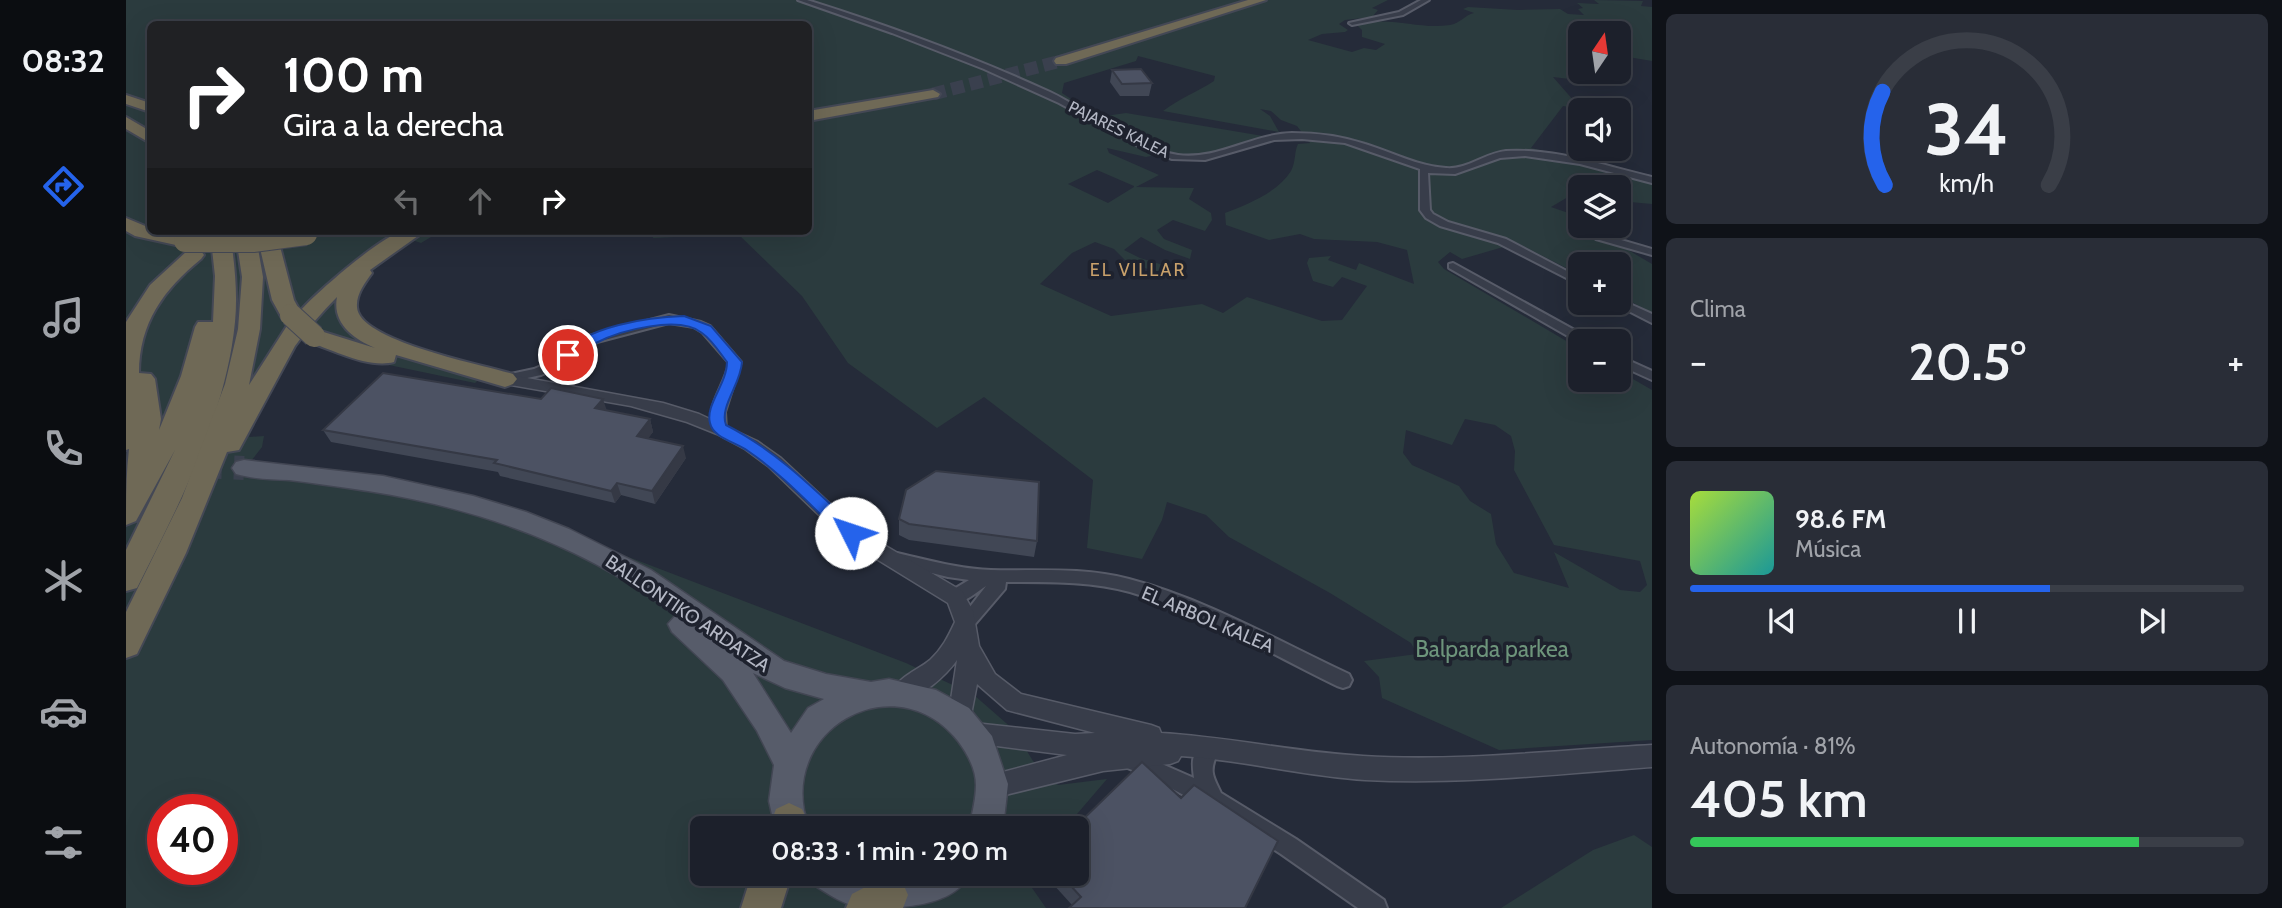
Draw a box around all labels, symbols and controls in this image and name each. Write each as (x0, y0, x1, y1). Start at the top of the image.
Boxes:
north arrow (1568, 21, 1631, 84)
map controls (1568, 21, 1631, 392)
text: 08:32 (21, 41, 105, 80)
text: 100 m (283, 45, 424, 104)
icon: right (168, 49, 259, 140)
text: 34 (1925, 85, 2009, 173)
street label: PAJARES KALEA (1065, 97, 1172, 162)
button: sound (1568, 98, 1631, 161)
text: Gira a la derecha (283, 105, 504, 144)
icon: directions (39, 162, 88, 211)
text: km/h (1940, 168, 1994, 198)
button: layers (1568, 175, 1631, 238)
icon: left (388, 182, 426, 220)
icon: ahead (461, 182, 499, 220)
icon: right (534, 182, 572, 220)
button: + (1568, 252, 1631, 315)
district label: EL VILLAR (1090, 259, 1186, 281)
icon: music (39, 293, 88, 342)
text: Clima (1690, 295, 1746, 323)
pin (538, 325, 598, 385)
button: − (1568, 329, 1631, 392)
text: 20.5° (1908, 330, 2026, 393)
icon: arrive (549, 336, 587, 374)
text: − (1690, 338, 1707, 385)
text: + (2227, 338, 2244, 385)
icon: phone (39, 424, 88, 473)
position arrow (814, 496, 888, 570)
text: 98.6 FM (1795, 503, 1886, 535)
text: Música (1795, 535, 1861, 563)
street label: BALLONTIKO ARDATZA (601, 550, 775, 677)
icon: climate (39, 556, 88, 605)
street label: EL ARBOL KALEA (1138, 581, 1278, 658)
icon: previous (1763, 602, 1801, 640)
icon: pause (1948, 602, 1986, 640)
icon: next (2133, 602, 2171, 640)
park label: Balparda parkea (1415, 635, 1569, 663)
icon: car (39, 687, 88, 736)
text: Autonomía · 81% (1690, 732, 1856, 760)
text: 405 km (1690, 767, 1868, 830)
speed limit sign: 40 (147, 794, 238, 885)
icon: filters (39, 818, 88, 867)
text: 08:33 · 1 min · 290 m (771, 835, 1008, 867)

